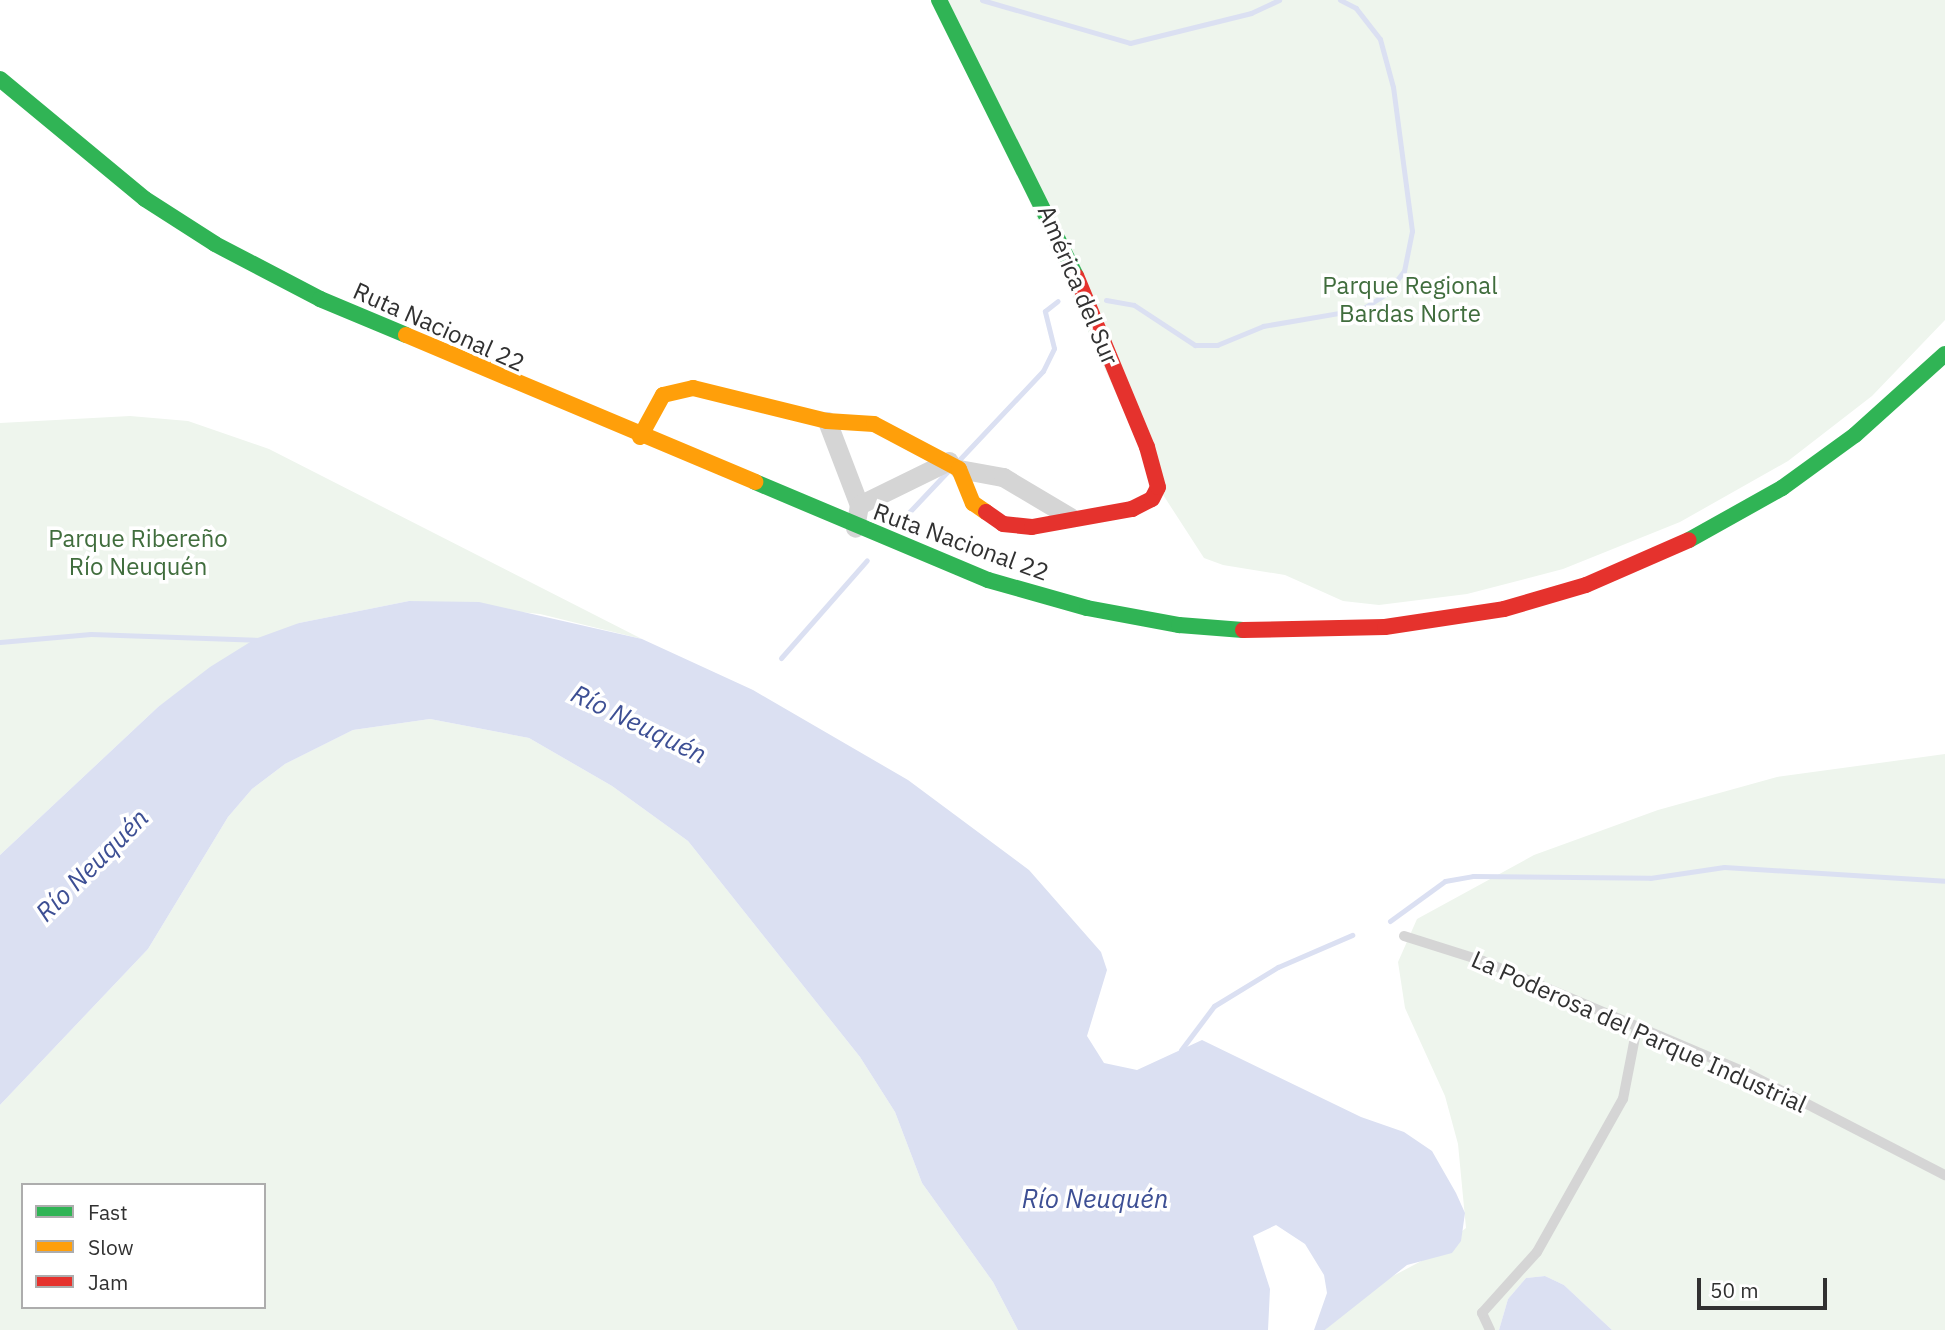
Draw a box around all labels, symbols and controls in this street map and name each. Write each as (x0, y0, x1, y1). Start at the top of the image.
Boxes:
street label: América del Sur (1031, 201, 1125, 369)
park label: Parque Regional Bardas Norte (1322, 272, 1498, 328)
street label: Ruta Nacional 22 (349, 276, 529, 378)
street label: Ruta Nacional 22 (869, 497, 1053, 587)
park label: Parque Ribereño Río Neuquén (48, 525, 228, 581)
water label: Río Neuquén (566, 678, 712, 770)
water label: Río Neuquén (29, 802, 155, 928)
street label: La Poderosa del Parque Industrial (1467, 945, 1811, 1119)
legend (21, 1183, 266, 1309)
water label: Río Neuquén (1022, 1183, 1168, 1215)
text: Fast (88, 1198, 128, 1226)
text: Slow (88, 1233, 134, 1261)
scale bar (1700, 1264, 1829, 1308)
text: Jam (88, 1268, 128, 1296)
text: 50 m (1710, 1276, 1759, 1304)

